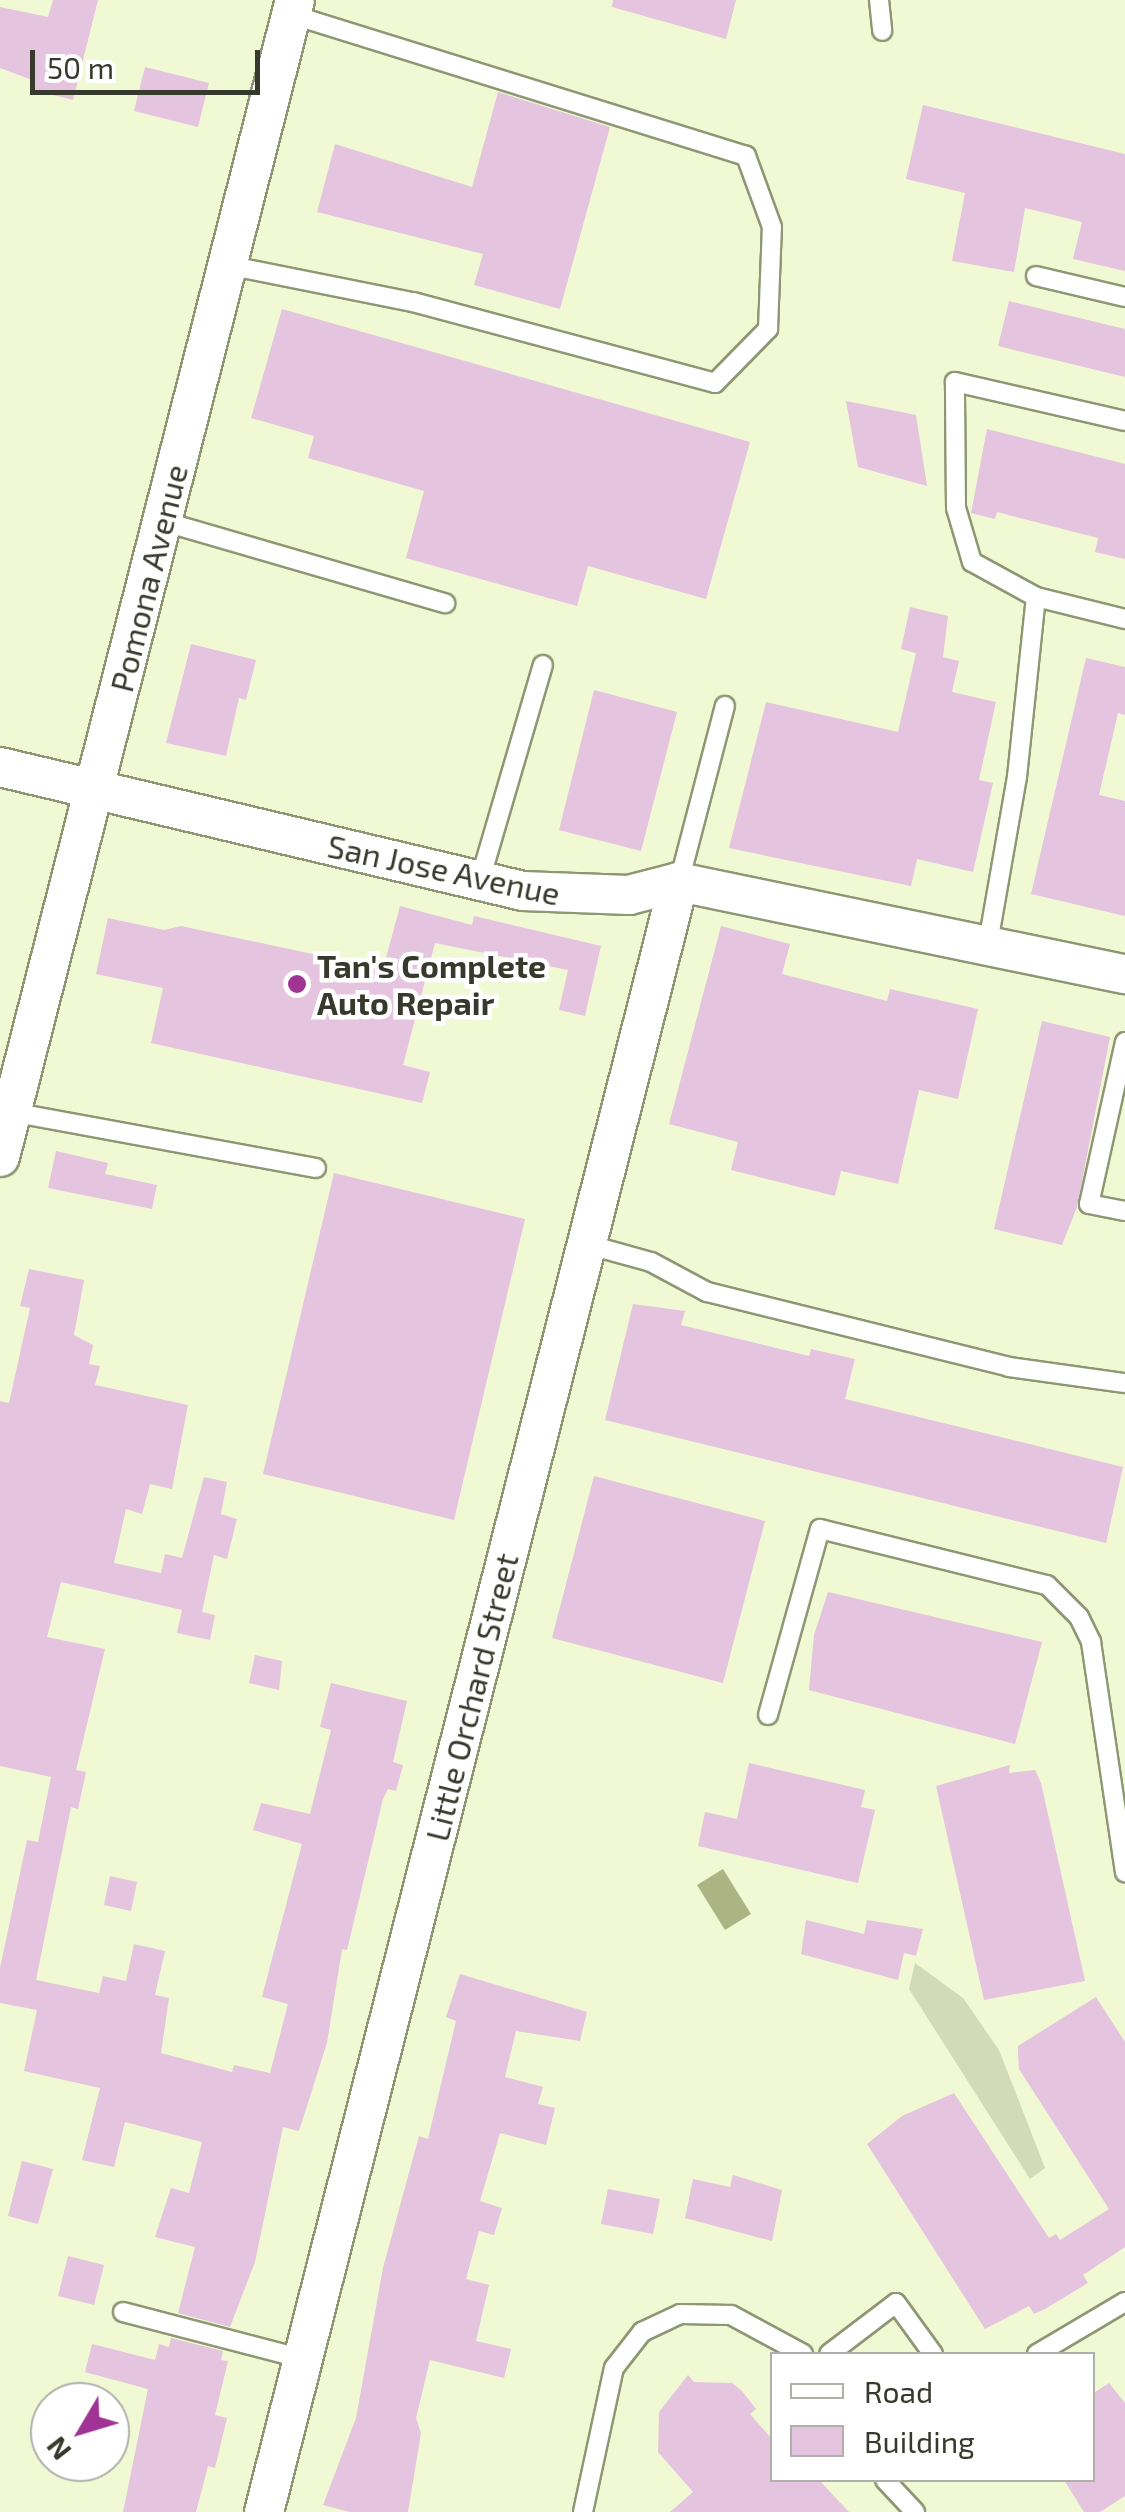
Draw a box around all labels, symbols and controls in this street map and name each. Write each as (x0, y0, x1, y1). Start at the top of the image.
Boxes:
scale bar (35, 30, 265, 92)
text: 50 m (47, 49, 114, 85)
street label: Pomona Avenue (101, 460, 195, 696)
street label: San Jose Avenue (324, 825, 564, 913)
place label: Tan's Complete Auto Repair (317, 947, 546, 1022)
marker: Tan's Complete Auto Repair (286, 973, 308, 995)
street label: Little Orchard Street (417, 1549, 525, 1845)
legend (770, 2352, 1095, 2482)
text: Road (864, 2373, 933, 2409)
north arrow (30, 2382, 130, 2482)
text: Building (864, 2423, 975, 2459)
text: N (38, 2431, 78, 2468)

